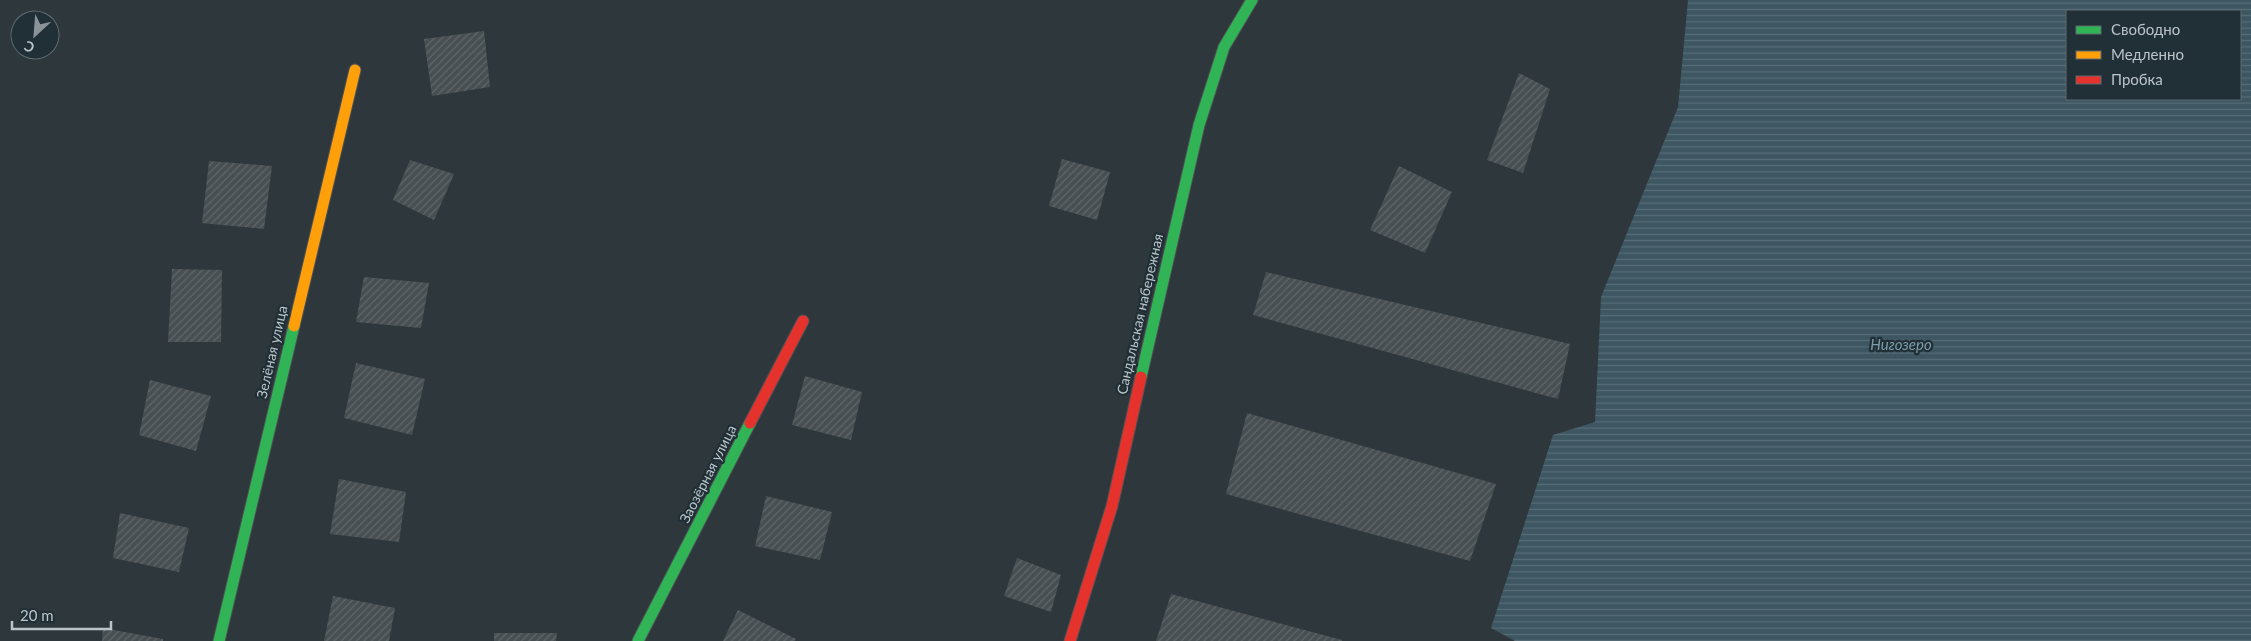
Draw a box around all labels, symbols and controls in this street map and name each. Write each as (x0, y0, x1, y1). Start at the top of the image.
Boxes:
north arrow (10, 10, 60, 60)
legend (2066, 10, 2241, 100)
text: Свободно (2111, 20, 2180, 38)
text: С (21, 37, 37, 57)
text: Медленно (2111, 45, 2184, 63)
text: Пробка (2111, 70, 2163, 88)
street label: Сандальская набережная (1113, 232, 1166, 396)
street label: Зелёная улица (253, 304, 290, 400)
water label: Нигозеро (1870, 335, 1932, 353)
street label: Заозёрная улица (676, 422, 740, 526)
scale bar (12, 598, 111, 630)
text: 20 m (20, 606, 54, 624)

